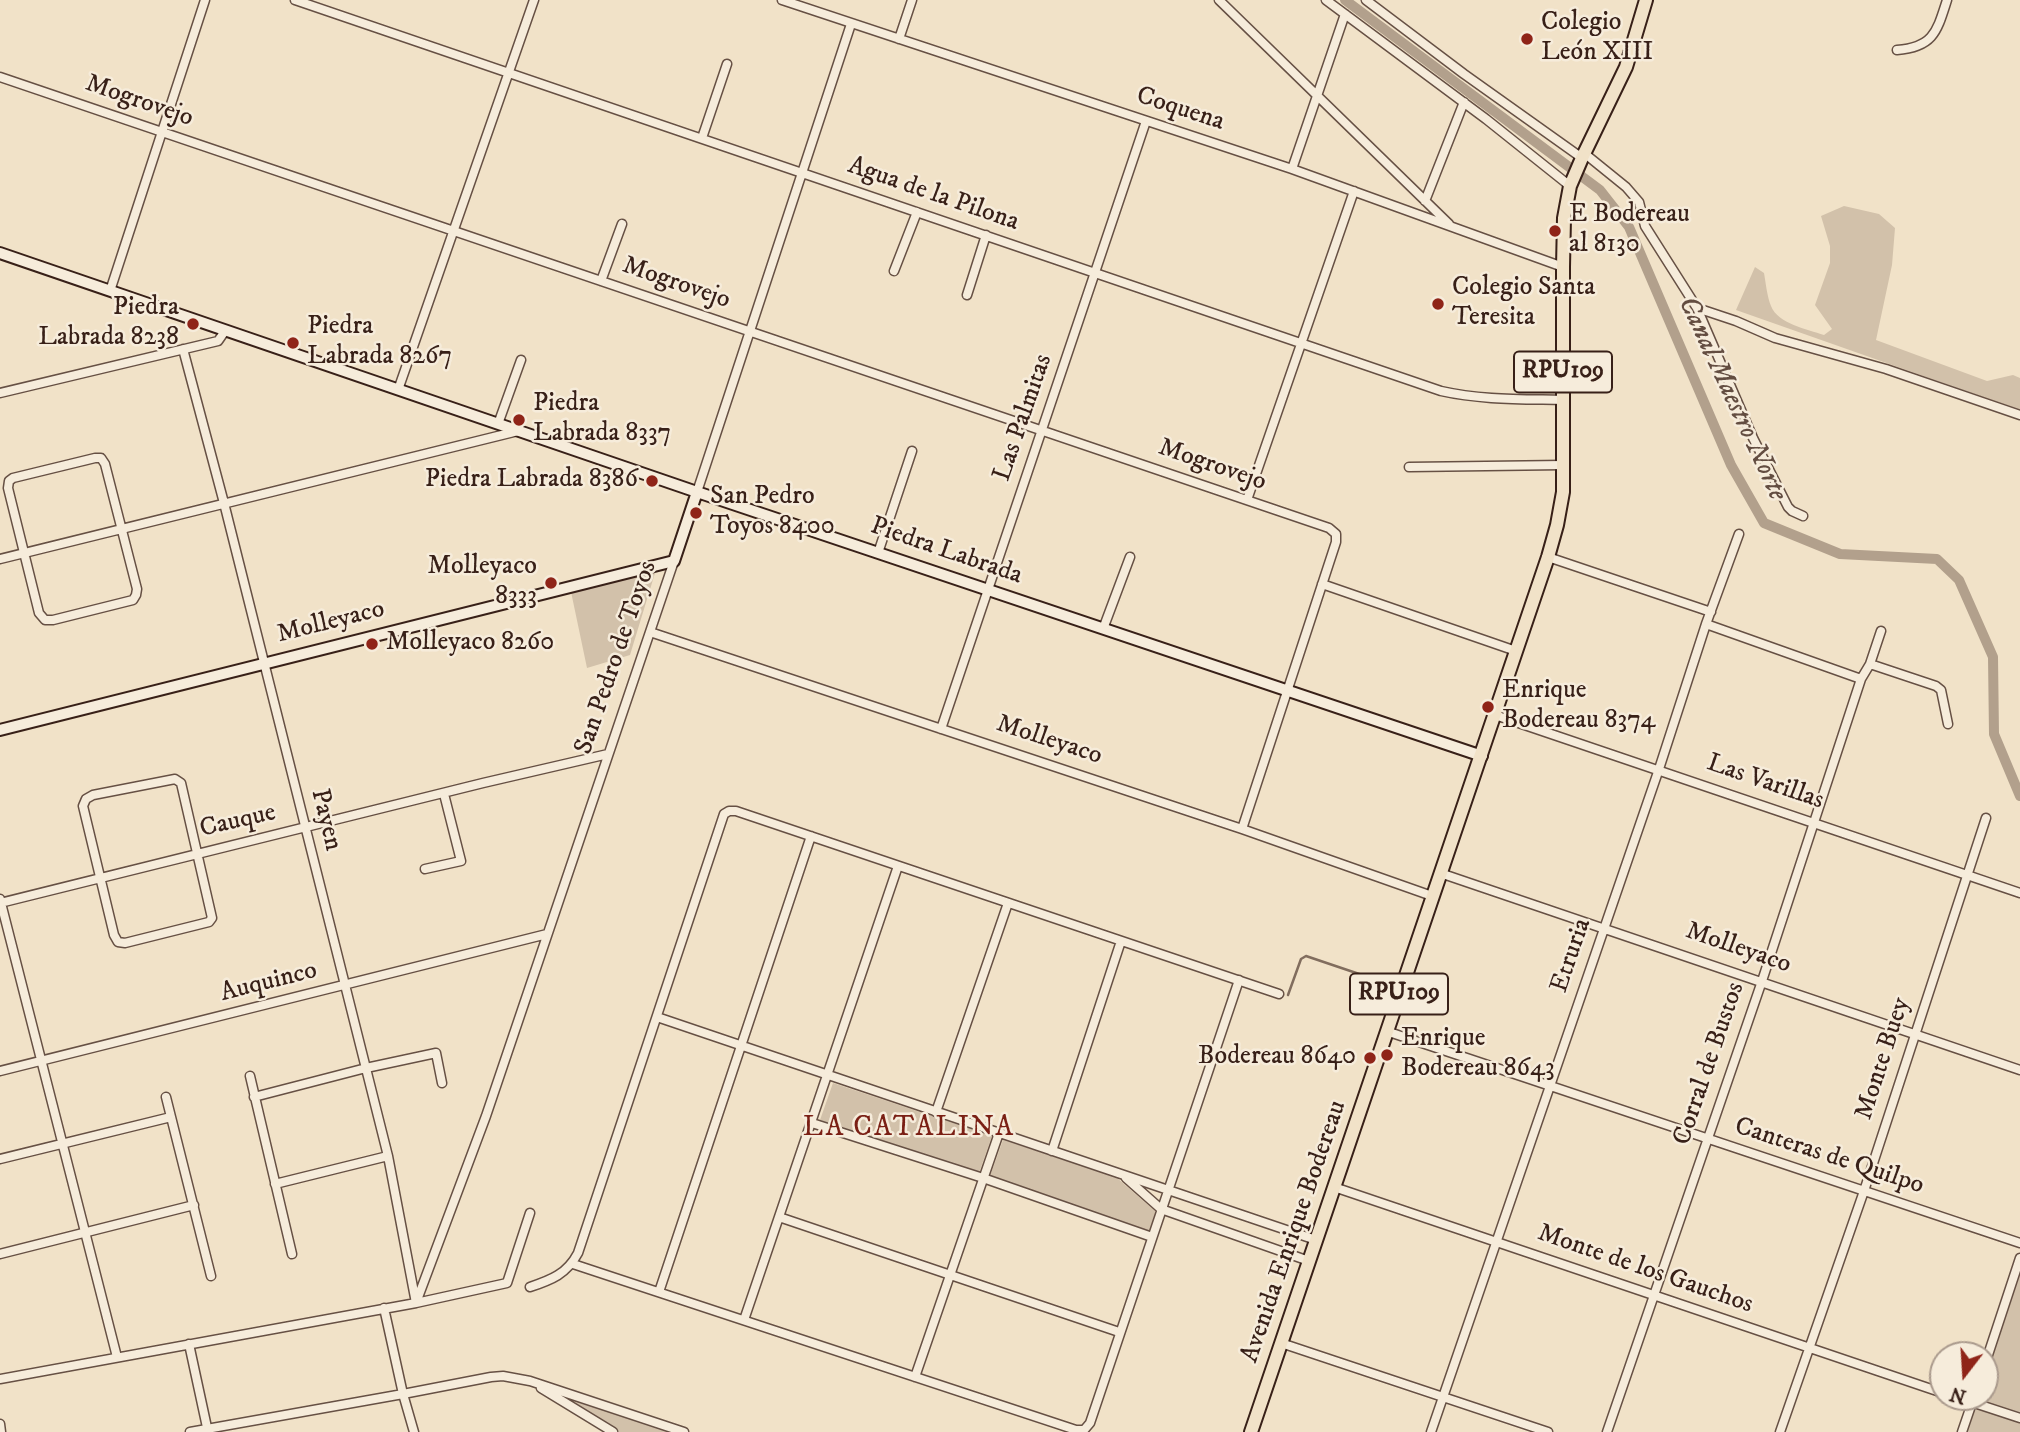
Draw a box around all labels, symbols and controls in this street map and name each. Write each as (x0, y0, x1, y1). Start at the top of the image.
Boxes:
place label: Colegio León XIII (1541, 8, 1653, 70)
marker: Colegio León XIII (1519, 31, 1535, 47)
street label: Mogrovejo (81, 69, 197, 135)
street label: Coquena (1132, 81, 1228, 139)
street label: Agua de la Pilona (843, 151, 1023, 239)
place label: E Bodereau al 8130 (1569, 200, 1690, 262)
marker: E Bodereau al 8130 (1547, 223, 1563, 239)
street label: Mogrovejo (618, 251, 734, 317)
place label: Colegio Santa Teresita (1452, 273, 1595, 334)
water label: Canal Maestro Norte (1669, 292, 1793, 506)
place label: Piedra Labrada 8238 (38, 293, 179, 354)
marker: Colegio Santa Teresita (1430, 296, 1446, 312)
place label: Piedra Labrada 8267 (307, 312, 452, 374)
marker: Piedra Labrada 8238 (185, 316, 201, 332)
marker: Piedra Labrada 8267 (285, 335, 301, 351)
street label: Las Palmitas (988, 350, 1060, 486)
road number: RPU109 (1514, 352, 1612, 393)
place label: Piedra Labrada 8337 (533, 389, 671, 450)
marker: Piedra Labrada 8337 (511, 412, 527, 428)
street label: Mogrovejo (1154, 433, 1270, 499)
place label: Piedra Labrada 8386 (425, 465, 638, 497)
marker: Piedra Labrada 8386 (644, 473, 660, 489)
place label: San Pedro Toyos 8400 (710, 482, 835, 544)
marker: San Pedro Toyos 8400 (688, 505, 704, 521)
street label: Piedra Labrada (866, 511, 1026, 593)
place label: Molleyaco 8333 (428, 552, 537, 614)
street label: San Pedro de Toyos (569, 557, 665, 759)
marker: Molleyaco 8333 (543, 575, 559, 591)
street label: Molleyaco (274, 595, 388, 651)
place label: Molleyaco 8260 (386, 628, 554, 660)
marker: Molleyaco 8260 (364, 636, 380, 652)
place label: Enrique Bodereau 8374 (1502, 676, 1655, 738)
marker: Enrique Bodereau 8374 (1480, 699, 1496, 715)
street label: Molleyaco (992, 709, 1106, 773)
street label: Las Varillas (1702, 748, 1828, 818)
street label: Payen (302, 786, 348, 854)
street label: Cauque (197, 798, 279, 846)
street label: Etruria (1545, 915, 1599, 997)
street label: Molleyaco (1681, 916, 1795, 982)
street label: Auquinco (217, 956, 321, 1010)
road number: RPU109 (1350, 974, 1448, 1014)
street label: Corral de Bustos (1668, 978, 1752, 1150)
street label: Monte Buey (1850, 994, 1918, 1124)
place label: Enrique Bodereau 8643 (1401, 1024, 1555, 1086)
place label: Bodereau 8640 (1198, 1042, 1356, 1074)
marker: Enrique Bodereau 8643 (1379, 1047, 1395, 1063)
marker: Bodereau 8640 (1362, 1050, 1378, 1066)
street label: Avenida Enrique Bodereau (1235, 1097, 1355, 1367)
district label: LA CATALINA (804, 1112, 1014, 1146)
street label: Canteras de Quilpo (1730, 1112, 1928, 1202)
street label: Monte de los Gauchos (1533, 1218, 1757, 1322)
north arrow (1929, 1341, 1999, 1411)
text: N (1947, 1381, 1969, 1408)

